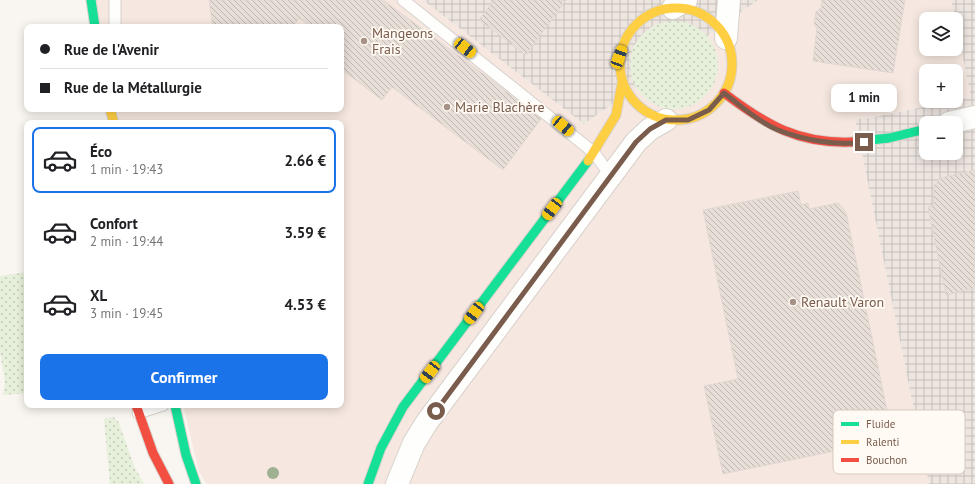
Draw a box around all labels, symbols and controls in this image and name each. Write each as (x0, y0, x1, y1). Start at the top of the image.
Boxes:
map controls (919, 12, 963, 160)
button: layers (919, 12, 963, 56)
place label: Mangeons Frais (372, 24, 433, 58)
marker: Mangeons Frais (359, 36, 369, 46)
car (452, 36, 478, 60)
text: Rue de l'Avenir (64, 40, 159, 59)
car (609, 44, 629, 70)
button: + (919, 64, 963, 108)
text: Rue de la Métallurgie (64, 78, 202, 97)
callout: 1 min (831, 84, 897, 112)
text: 1 min (848, 89, 880, 106)
place label: Marie Blachère (455, 98, 545, 116)
marker: Marie Blachère (442, 102, 452, 112)
car (550, 114, 576, 138)
button: − (919, 116, 963, 160)
route end (855, 133, 873, 151)
icon: car (42, 142, 78, 178)
text: Éco (90, 142, 112, 161)
text: 2.66 € (284, 151, 326, 170)
text: 1 min · 19:43 (90, 161, 163, 178)
car (540, 196, 564, 222)
icon: car (42, 214, 78, 250)
text: Confort (90, 214, 138, 233)
text: 3.59 € (284, 223, 326, 242)
text: 2 min · 19:44 (90, 233, 163, 250)
icon: car (42, 286, 78, 322)
text: XL (90, 286, 107, 305)
place label: Renault Varon (801, 293, 884, 311)
text: 4.53 € (284, 295, 326, 314)
marker: Renault Varon (788, 297, 798, 307)
car (462, 300, 486, 326)
text: 3 min · 19:45 (90, 305, 163, 322)
button: Confirmer (40, 354, 328, 400)
car (418, 359, 442, 385)
route start (427, 402, 445, 420)
legend (833, 410, 965, 474)
text: Fluide (866, 417, 896, 431)
text: Ralenti (866, 435, 899, 449)
text: Bouchon (866, 453, 907, 467)

